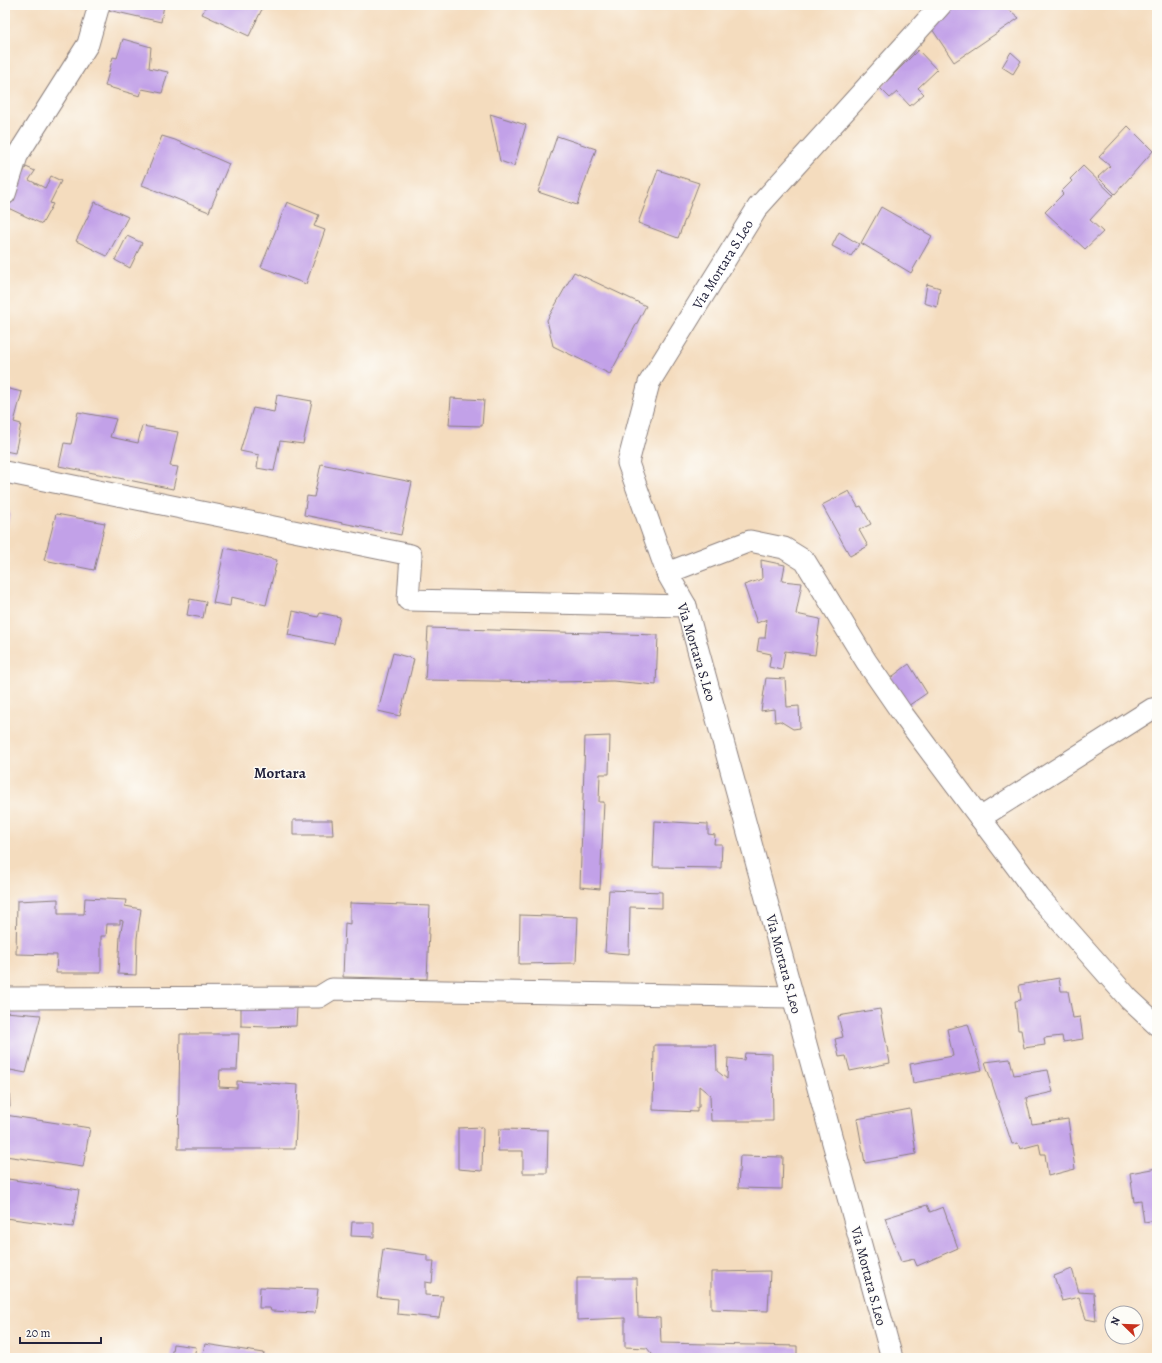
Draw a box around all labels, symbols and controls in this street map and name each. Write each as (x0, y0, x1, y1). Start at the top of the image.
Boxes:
street label: Via Mortara S.Leo (688, 216, 758, 314)
street label: Via Mortara S.Leo (672, 600, 721, 704)
district label: Mortara (254, 763, 307, 783)
street label: Via Mortara S.Leo (761, 911, 806, 1016)
street label: Via Mortara S.Leo (846, 1223, 891, 1328)
north arrow (1104, 1305, 1144, 1345)
text: N (1107, 1315, 1124, 1328)
scale bar (20, 1319, 101, 1345)
text: 20 m (26, 1325, 50, 1341)

